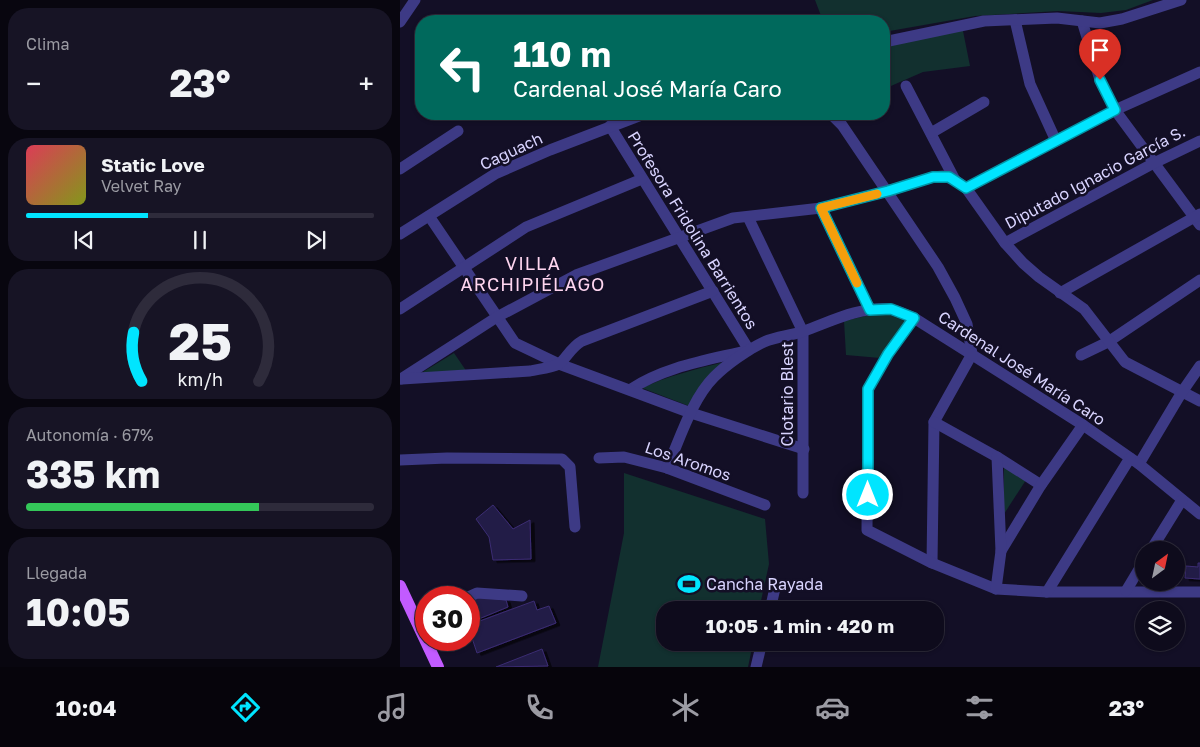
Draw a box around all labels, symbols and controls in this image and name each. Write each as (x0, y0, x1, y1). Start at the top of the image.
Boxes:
pin (1079, 29, 1121, 80)
text: 110 m (513, 33, 611, 75)
text: Clima (26, 34, 70, 54)
icon: left (430, 35, 495, 100)
icon: arrive (1086, 36, 1114, 64)
text: 23° (169, 60, 231, 105)
text: − (26, 67, 41, 100)
text: + (359, 67, 374, 100)
text: Cardenal José María Caro (513, 75, 782, 102)
street label: Diputado Ignacio García S. (1001, 121, 1189, 233)
street label: Profesora Fridolina Barrientos (624, 127, 762, 333)
street label: Caguach (476, 128, 546, 174)
text: Static Love (101, 153, 205, 176)
text: Velvet Ray (101, 176, 182, 196)
icon: previous (70, 226, 98, 254)
icon: pause (186, 226, 214, 254)
icon: next (302, 226, 330, 254)
district label: VILLA ARCHIPIÉLAGO (461, 252, 605, 295)
street label: Cardenal José María Caro (935, 306, 1109, 430)
text: 25 (168, 309, 232, 371)
street label: Clotario Blest (777, 342, 797, 446)
text: km/h (177, 368, 223, 390)
text: Autonomía · 67% (26, 425, 153, 445)
street label: Los Aromos (642, 437, 734, 485)
text: 335 km (26, 451, 160, 496)
position arrow (841, 468, 893, 520)
north arrow (1135, 541, 1185, 591)
map controls (1135, 541, 1185, 651)
text: Llegada (26, 563, 87, 583)
sports icon: Cancha Rayada (676, 571, 702, 597)
place label: Cancha Rayada (706, 574, 823, 594)
speed limit sign: 30 (415, 586, 480, 651)
text: 10:05 (26, 589, 130, 634)
button: layers (1135, 601, 1185, 651)
text: 10:05 · 1 min · 420 m (706, 614, 894, 637)
icon: directions (228, 690, 263, 725)
icon: music (375, 690, 410, 725)
icon: phone (522, 690, 557, 725)
icon: climate (668, 690, 703, 725)
icon: car (815, 690, 850, 725)
icon: filters (962, 690, 997, 725)
text: 10:04 (56, 694, 117, 721)
text: 23° (1109, 694, 1144, 721)

